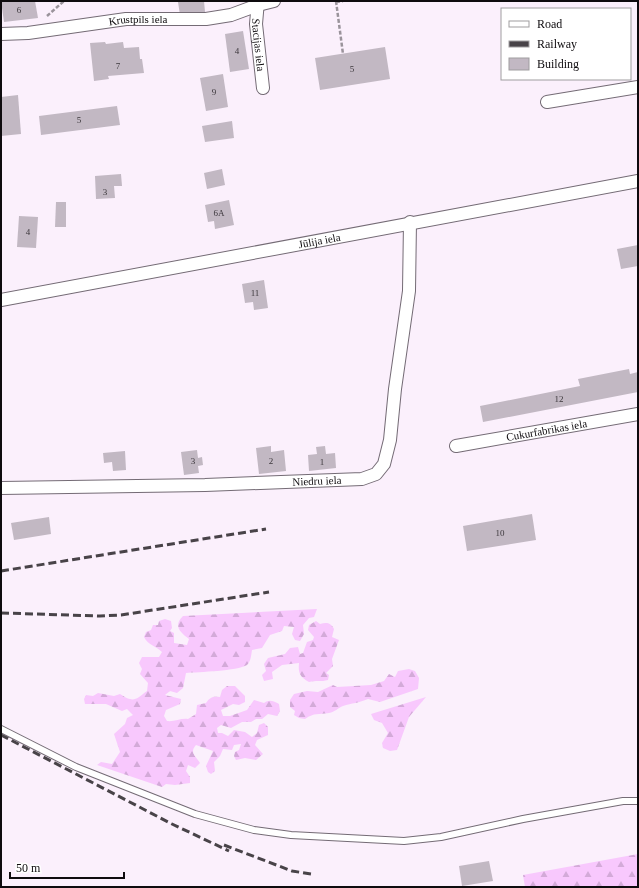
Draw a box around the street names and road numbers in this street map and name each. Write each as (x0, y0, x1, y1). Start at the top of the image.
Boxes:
street label: Krustpils iela (108, 13, 168, 27)
street label: Stacijas iela (250, 18, 267, 72)
street label: Jūlija iela (297, 231, 342, 250)
street label: Cukurfabrikas iela (505, 417, 588, 443)
street label: Niedru iela (292, 474, 342, 488)

